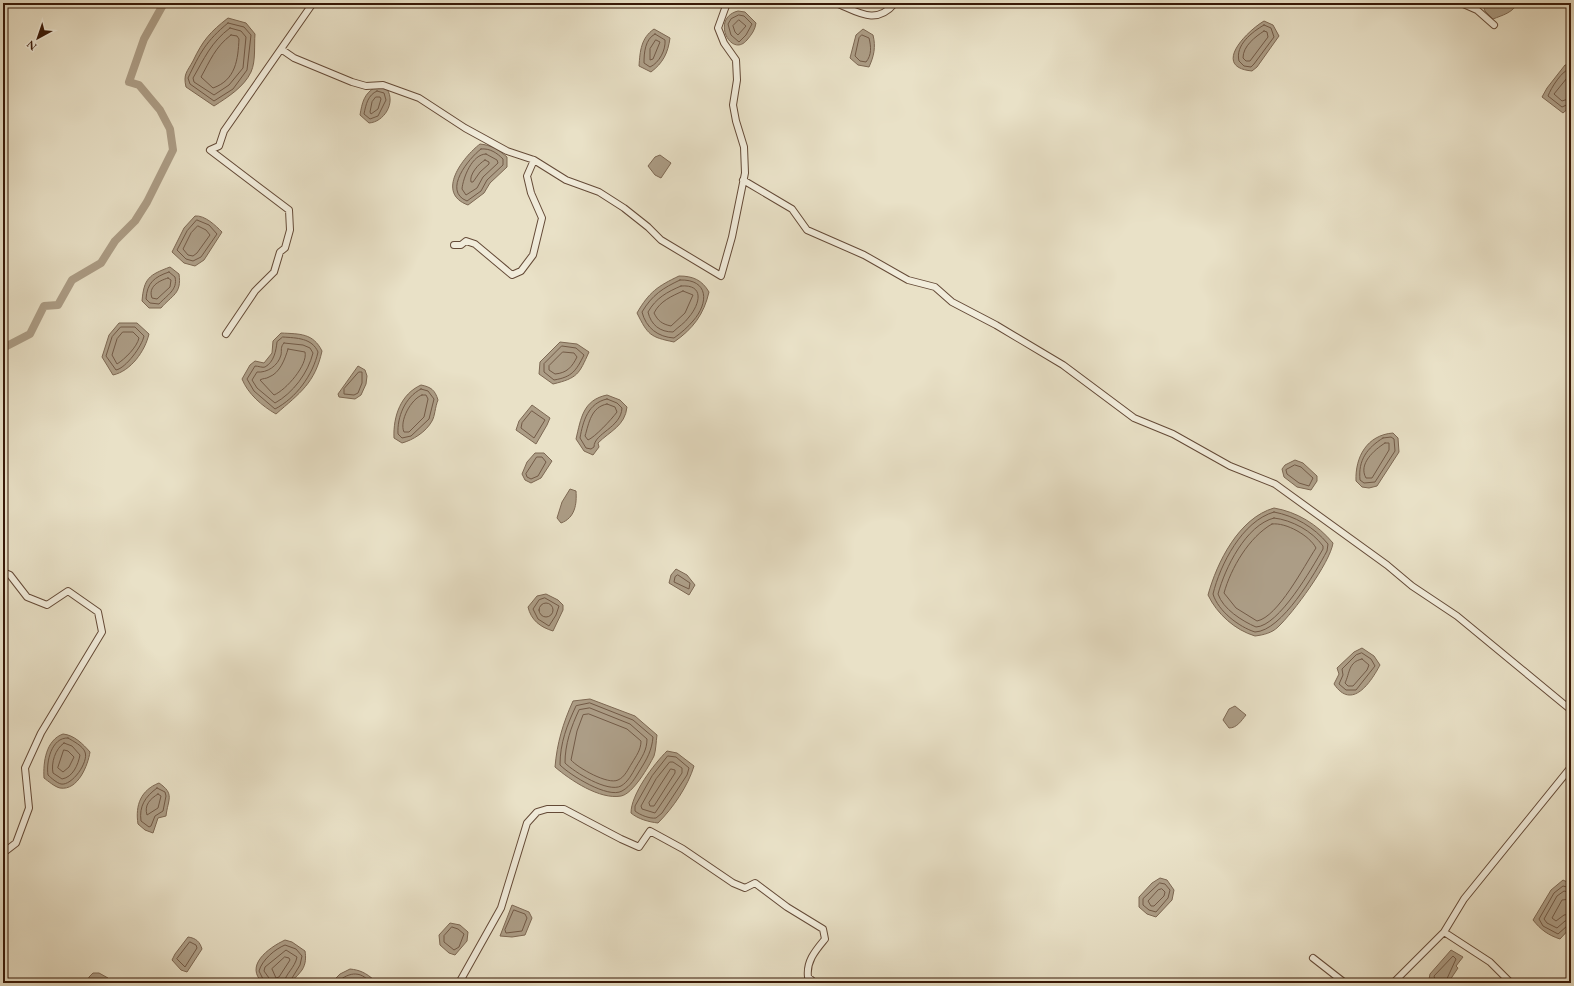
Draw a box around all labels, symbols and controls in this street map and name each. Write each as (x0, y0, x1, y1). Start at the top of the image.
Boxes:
north arrow (18, 18, 58, 58)
text: N (24, 37, 39, 54)

